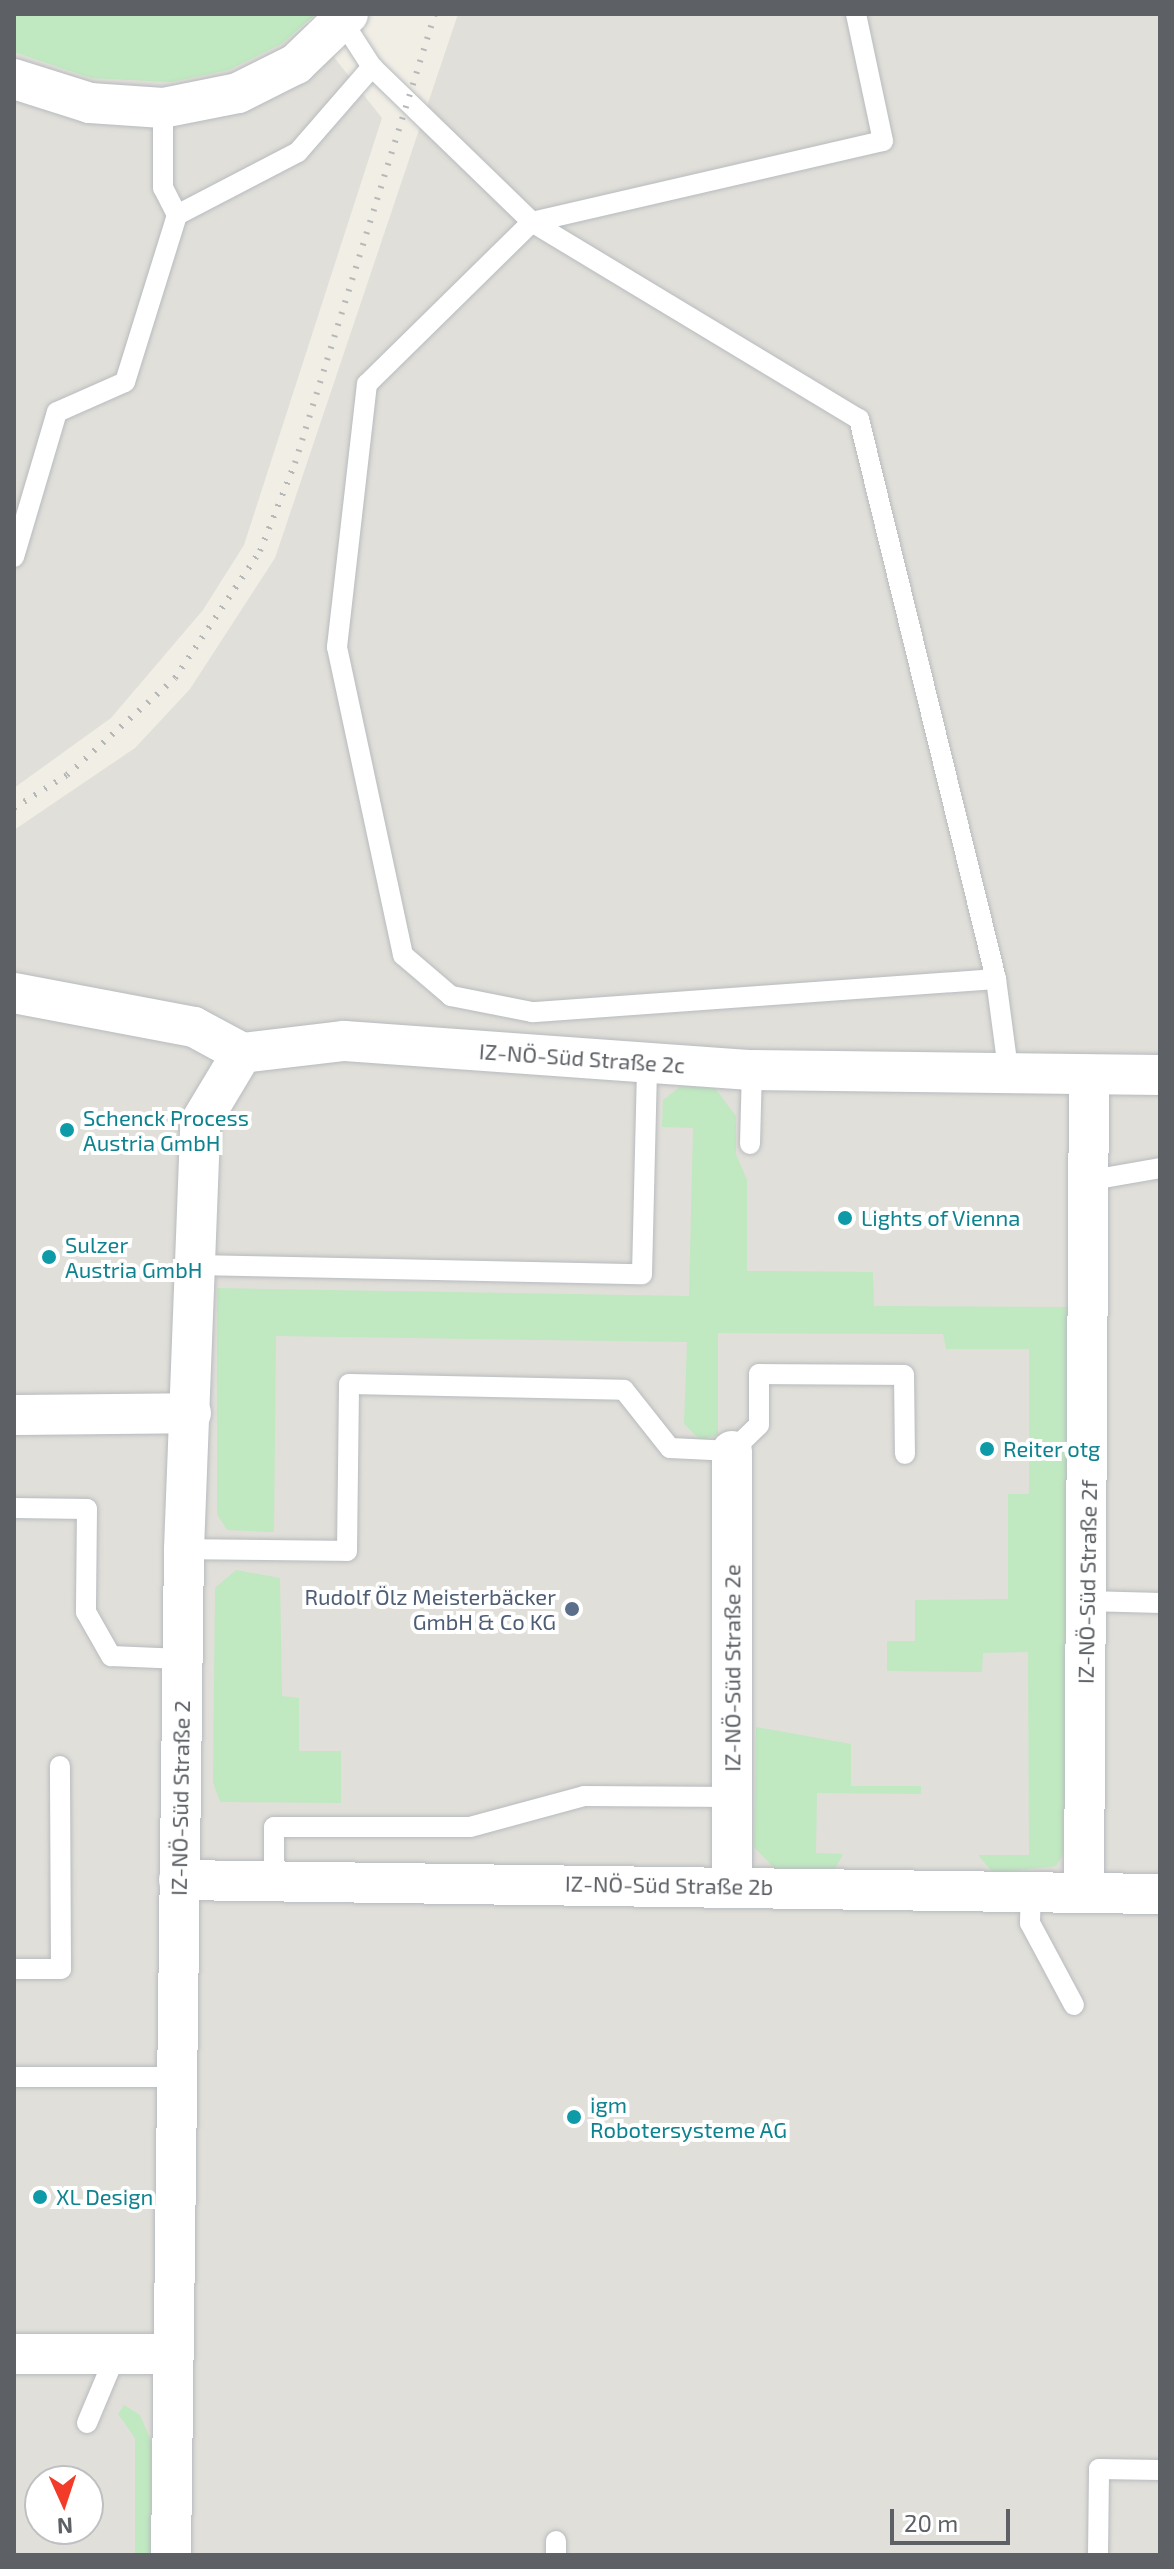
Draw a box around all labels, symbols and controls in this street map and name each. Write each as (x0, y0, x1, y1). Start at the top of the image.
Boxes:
street label: IZ-NÖ-Süd Straße 2c (478, 1038, 686, 1078)
place label: Schenck Process Austria GmbH (83, 1104, 249, 1156)
marker: Schenck Process Austria GmbH (58, 1121, 76, 1139)
place label: Lights of Vienna (861, 1205, 1021, 1231)
marker: Lights of Vienna (836, 1209, 854, 1227)
place label: Sulzer Austria GmbH (65, 1231, 202, 1282)
marker: Sulzer Austria GmbH (40, 1248, 58, 1266)
place label: Reiter otg (1003, 1436, 1101, 1462)
marker: Reiter otg (978, 1440, 996, 1458)
street label: IZ-NÖ-Süd Straße 2f (1072, 1480, 1102, 1684)
street label: IZ-NÖ-Süd Straße 2e (719, 1564, 745, 1772)
place label: Rudolf Ölz Meisterbäcker GmbH & Co KG (304, 1583, 556, 1634)
marker: Rudolf Ölz Meisterbäcker GmbH & Co KG (563, 1600, 581, 1618)
street label: IZ-NÖ-Süd Straße 2 (165, 1700, 195, 1896)
street label: IZ-NÖ-Süd Straße 2b (565, 1870, 773, 1900)
place label: igm Robotersysteme AG (590, 2091, 788, 2142)
marker: igm Robotersysteme AG (565, 2108, 583, 2126)
place label: XL Design (56, 2184, 154, 2210)
marker: XL Design (31, 2188, 49, 2206)
north arrow (24, 2465, 104, 2545)
scale bar (894, 2493, 1014, 2543)
text: 20 m (904, 2508, 958, 2537)
text: N (57, 2514, 74, 2540)

